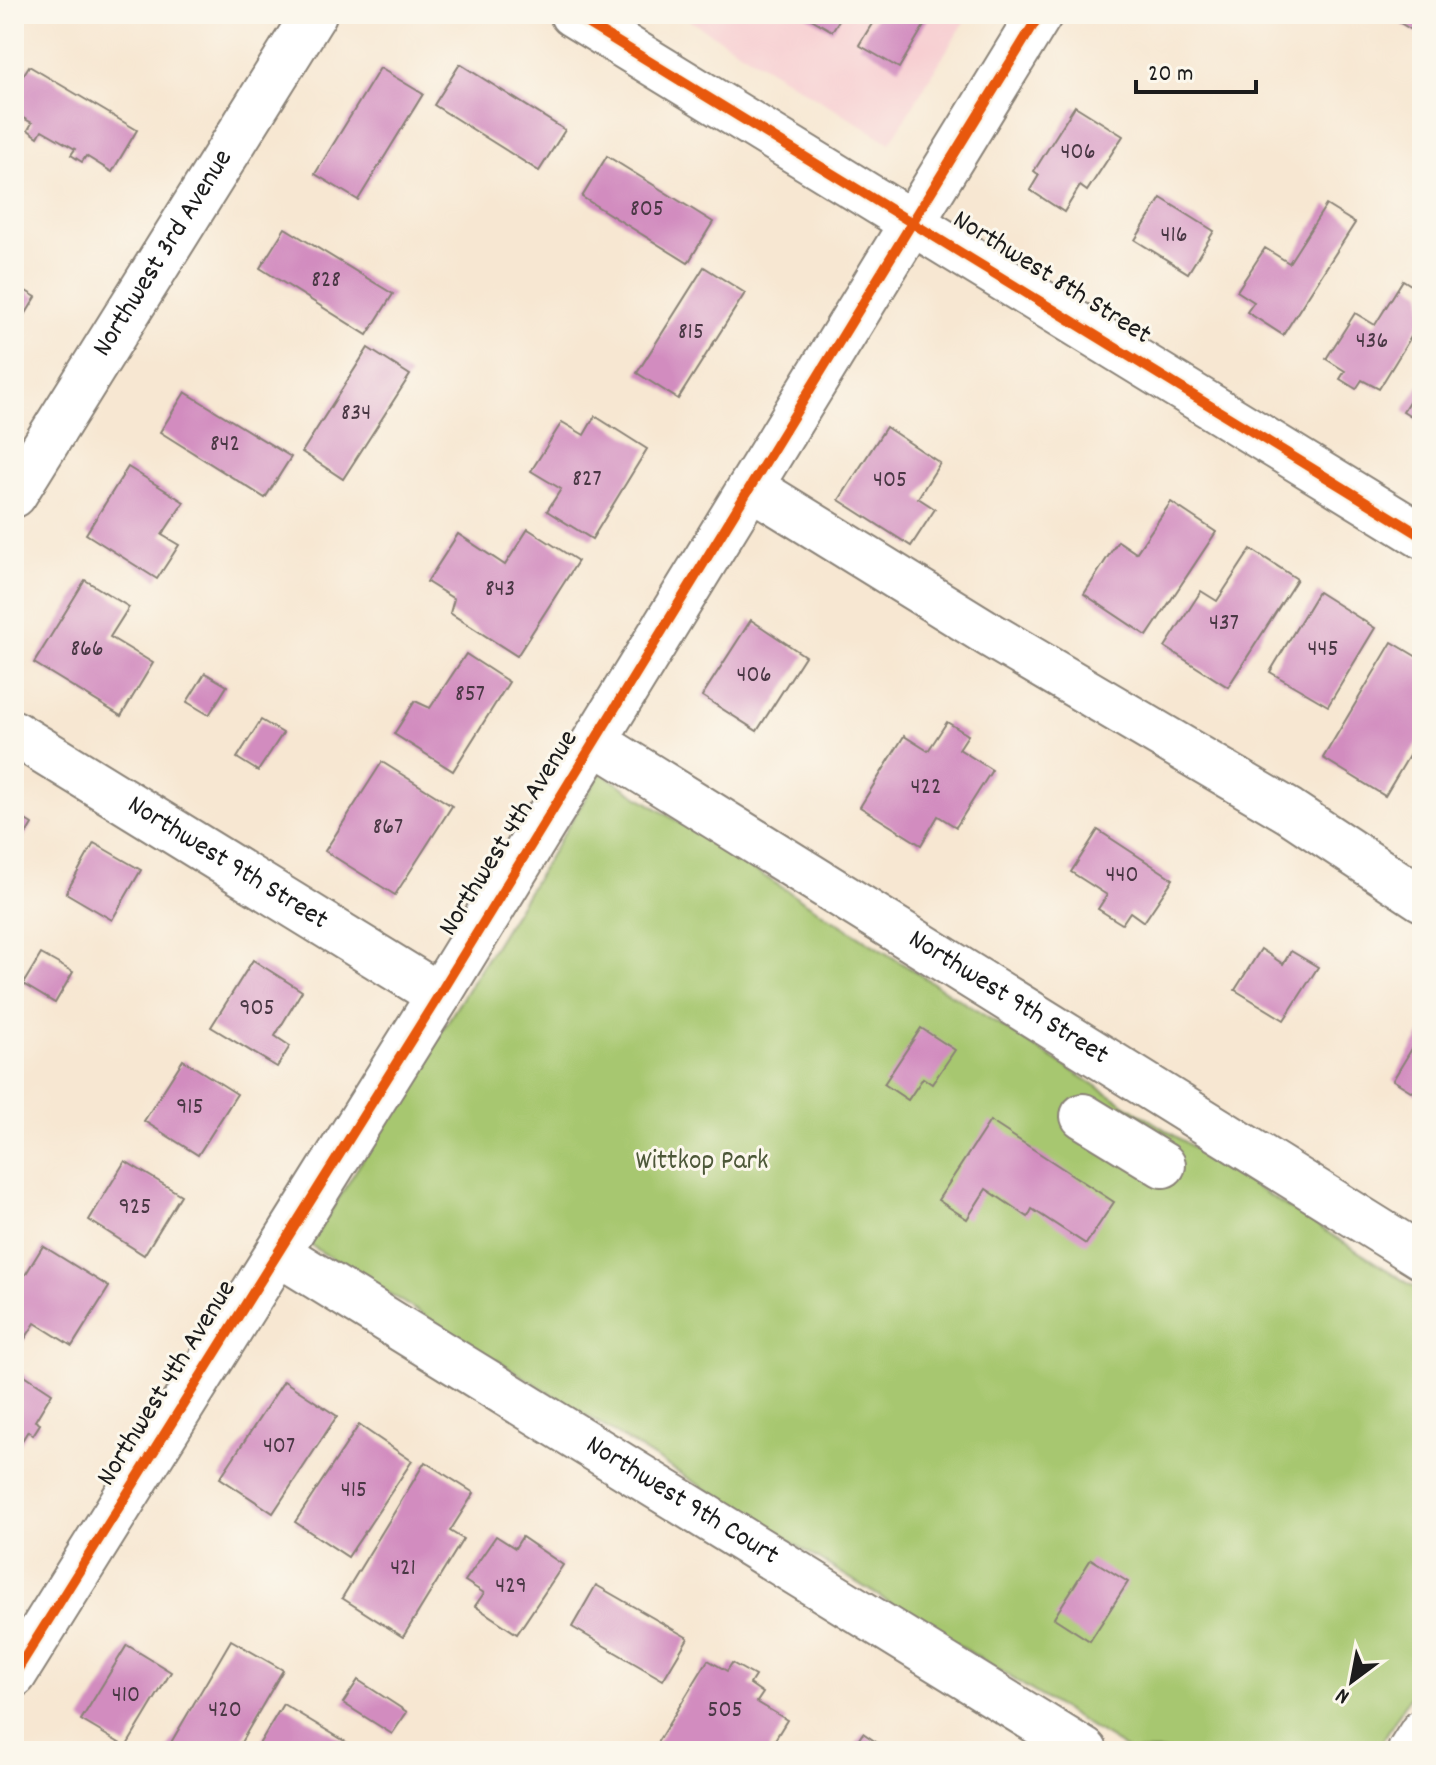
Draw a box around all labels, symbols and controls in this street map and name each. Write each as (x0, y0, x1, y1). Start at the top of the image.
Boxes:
scale bar (1136, 44, 1256, 94)
text: 20 m (1148, 58, 1194, 92)
house number: 406 (1061, 136, 1095, 170)
street label: Northwest 3rd Avenue (84, 143, 244, 366)
house number: 805 (630, 193, 664, 227)
street label: Northwest 8th Street (944, 202, 1158, 356)
house number: 416 (1161, 219, 1187, 253)
house number: 828 (311, 264, 341, 298)
house number: 815 (678, 316, 704, 350)
house number: 436 (1356, 325, 1388, 359)
house number: 834 (341, 397, 371, 431)
house number: 842 (210, 428, 240, 462)
house number: 827 (572, 463, 602, 497)
house number: 405 (873, 464, 907, 498)
house number: 843 (485, 573, 515, 607)
house number: 437 (1209, 607, 1239, 641)
house number: 866 (70, 633, 104, 667)
house number: 445 (1307, 633, 1339, 667)
house number: 406 (737, 659, 771, 693)
house number: 857 (455, 678, 485, 712)
street label: Northwest 4th Avenue (430, 723, 590, 945)
house number: 422 (911, 771, 941, 805)
street label: Northwest 9th Street (119, 787, 335, 941)
house number: 867 (373, 811, 403, 845)
house number: 440 (1106, 859, 1139, 893)
street label: Northwest 9th Street (900, 921, 1115, 1076)
house number: 905 (239, 992, 275, 1026)
house number: 915 (176, 1091, 204, 1125)
park label: Wittkop Park (636, 1143, 768, 1183)
house number: 925 (119, 1191, 151, 1225)
street label: Northwest 4th Avenue (88, 1273, 248, 1495)
street label: Northwest 9th Court (577, 1427, 786, 1577)
house number: 407 (263, 1430, 295, 1464)
house number: 415 (341, 1474, 367, 1508)
house number: 421 (390, 1552, 416, 1586)
house number: 429 (495, 1570, 527, 1604)
north arrow (1312, 1641, 1392, 1721)
house number: 410 (112, 1679, 140, 1713)
text: N (1330, 1679, 1356, 1711)
house number: 420 (208, 1694, 242, 1728)
house number: 505 (707, 1694, 743, 1728)

